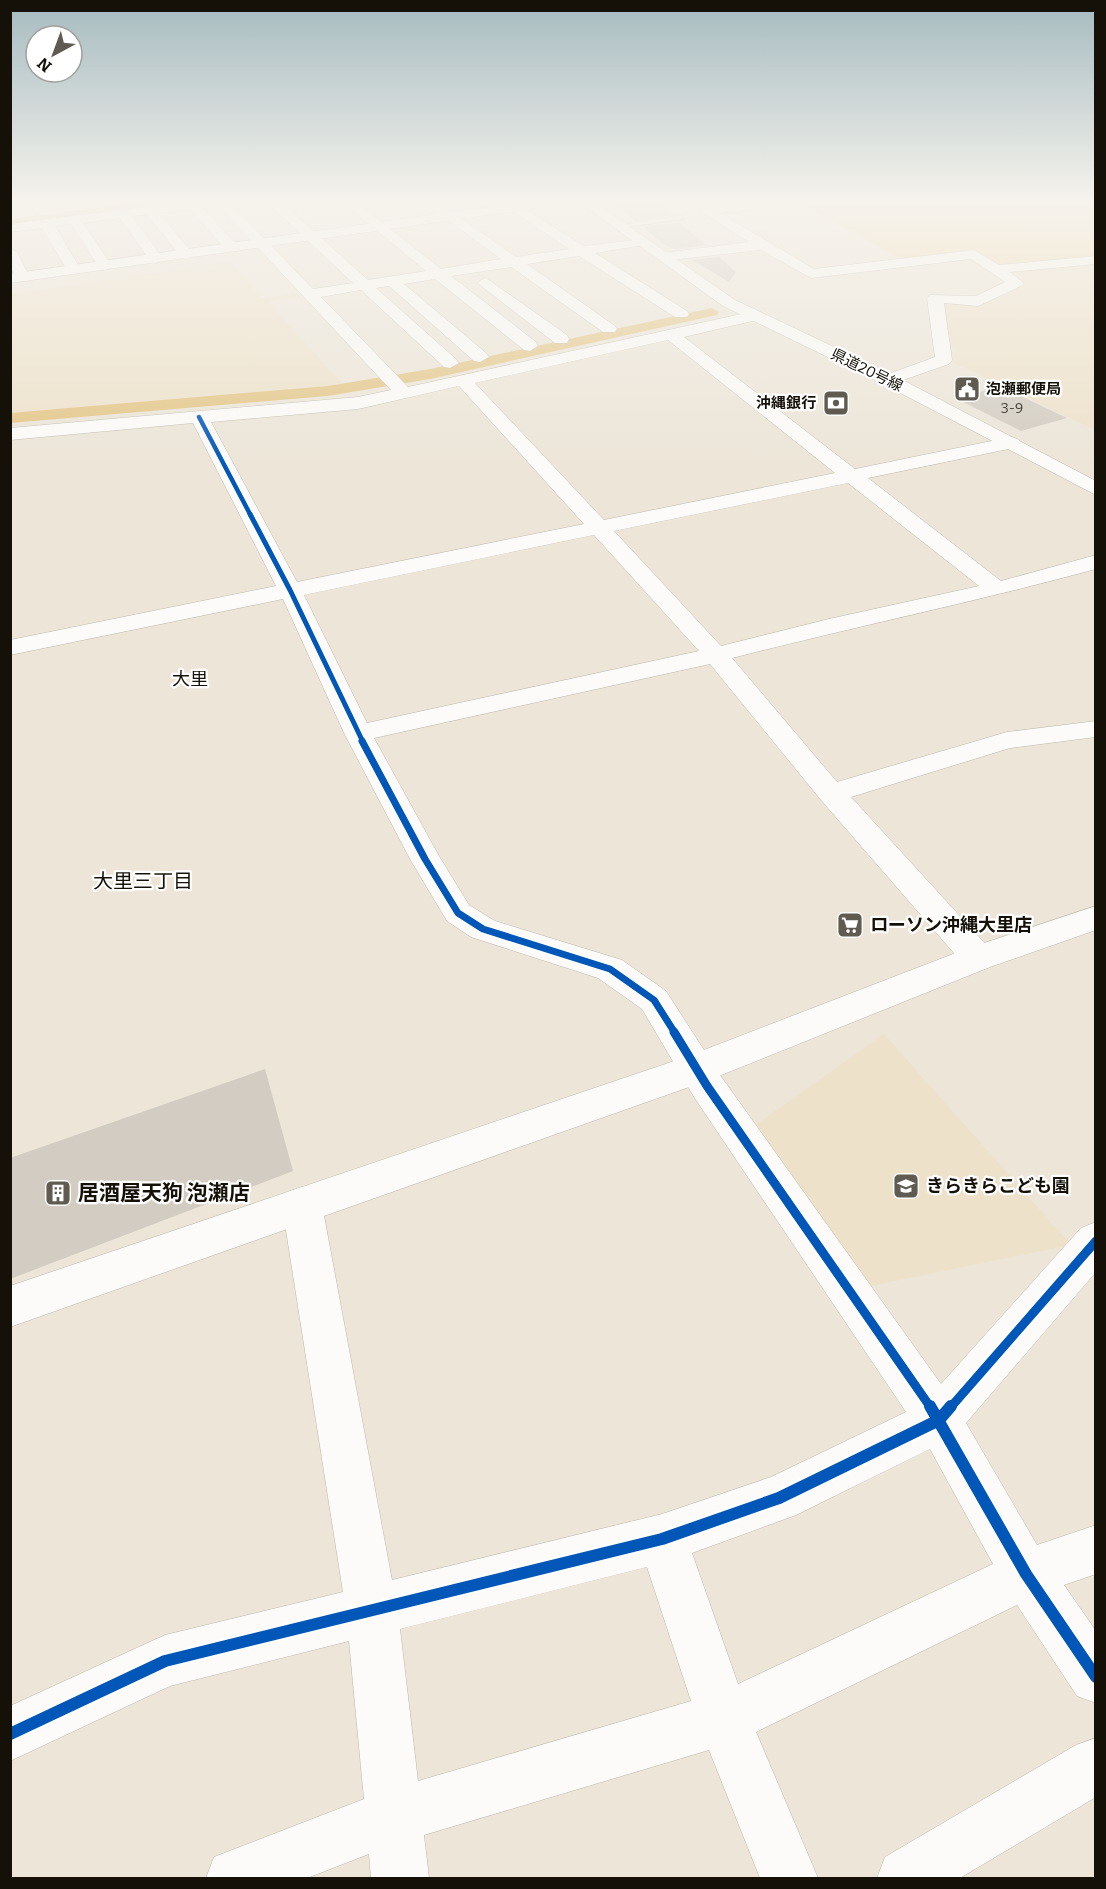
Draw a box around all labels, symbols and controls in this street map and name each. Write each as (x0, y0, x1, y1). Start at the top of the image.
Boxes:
north arrow (24, 24, 84, 84)
text: N (34, 54, 55, 76)
street label: 県道20号線 (828, 345, 906, 395)
public building icon: 泡瀬郵便局 (952, 374, 982, 404)
place label: 泡瀬郵便局 (986, 380, 1061, 398)
bank icon: 沖縄銀行 (821, 388, 851, 418)
place label: 沖縄銀行 (756, 394, 816, 412)
house number: 3-9 (1001, 400, 1023, 417)
district label: 大里 (172, 668, 208, 690)
district label: 大里三丁目 (93, 869, 193, 893)
supermarket icon: ローソン沖縄大里店 (835, 910, 865, 940)
place label: ローソン沖縄大里店 (870, 914, 1032, 936)
school or university icon: きらきらこども園 (891, 1171, 921, 1201)
place label: きらきらこども園 (926, 1175, 1070, 1197)
building icon: 居酒屋天狗 泡瀬店 (43, 1178, 73, 1208)
place label: 居酒屋天狗 泡瀬店 (78, 1180, 250, 1206)

